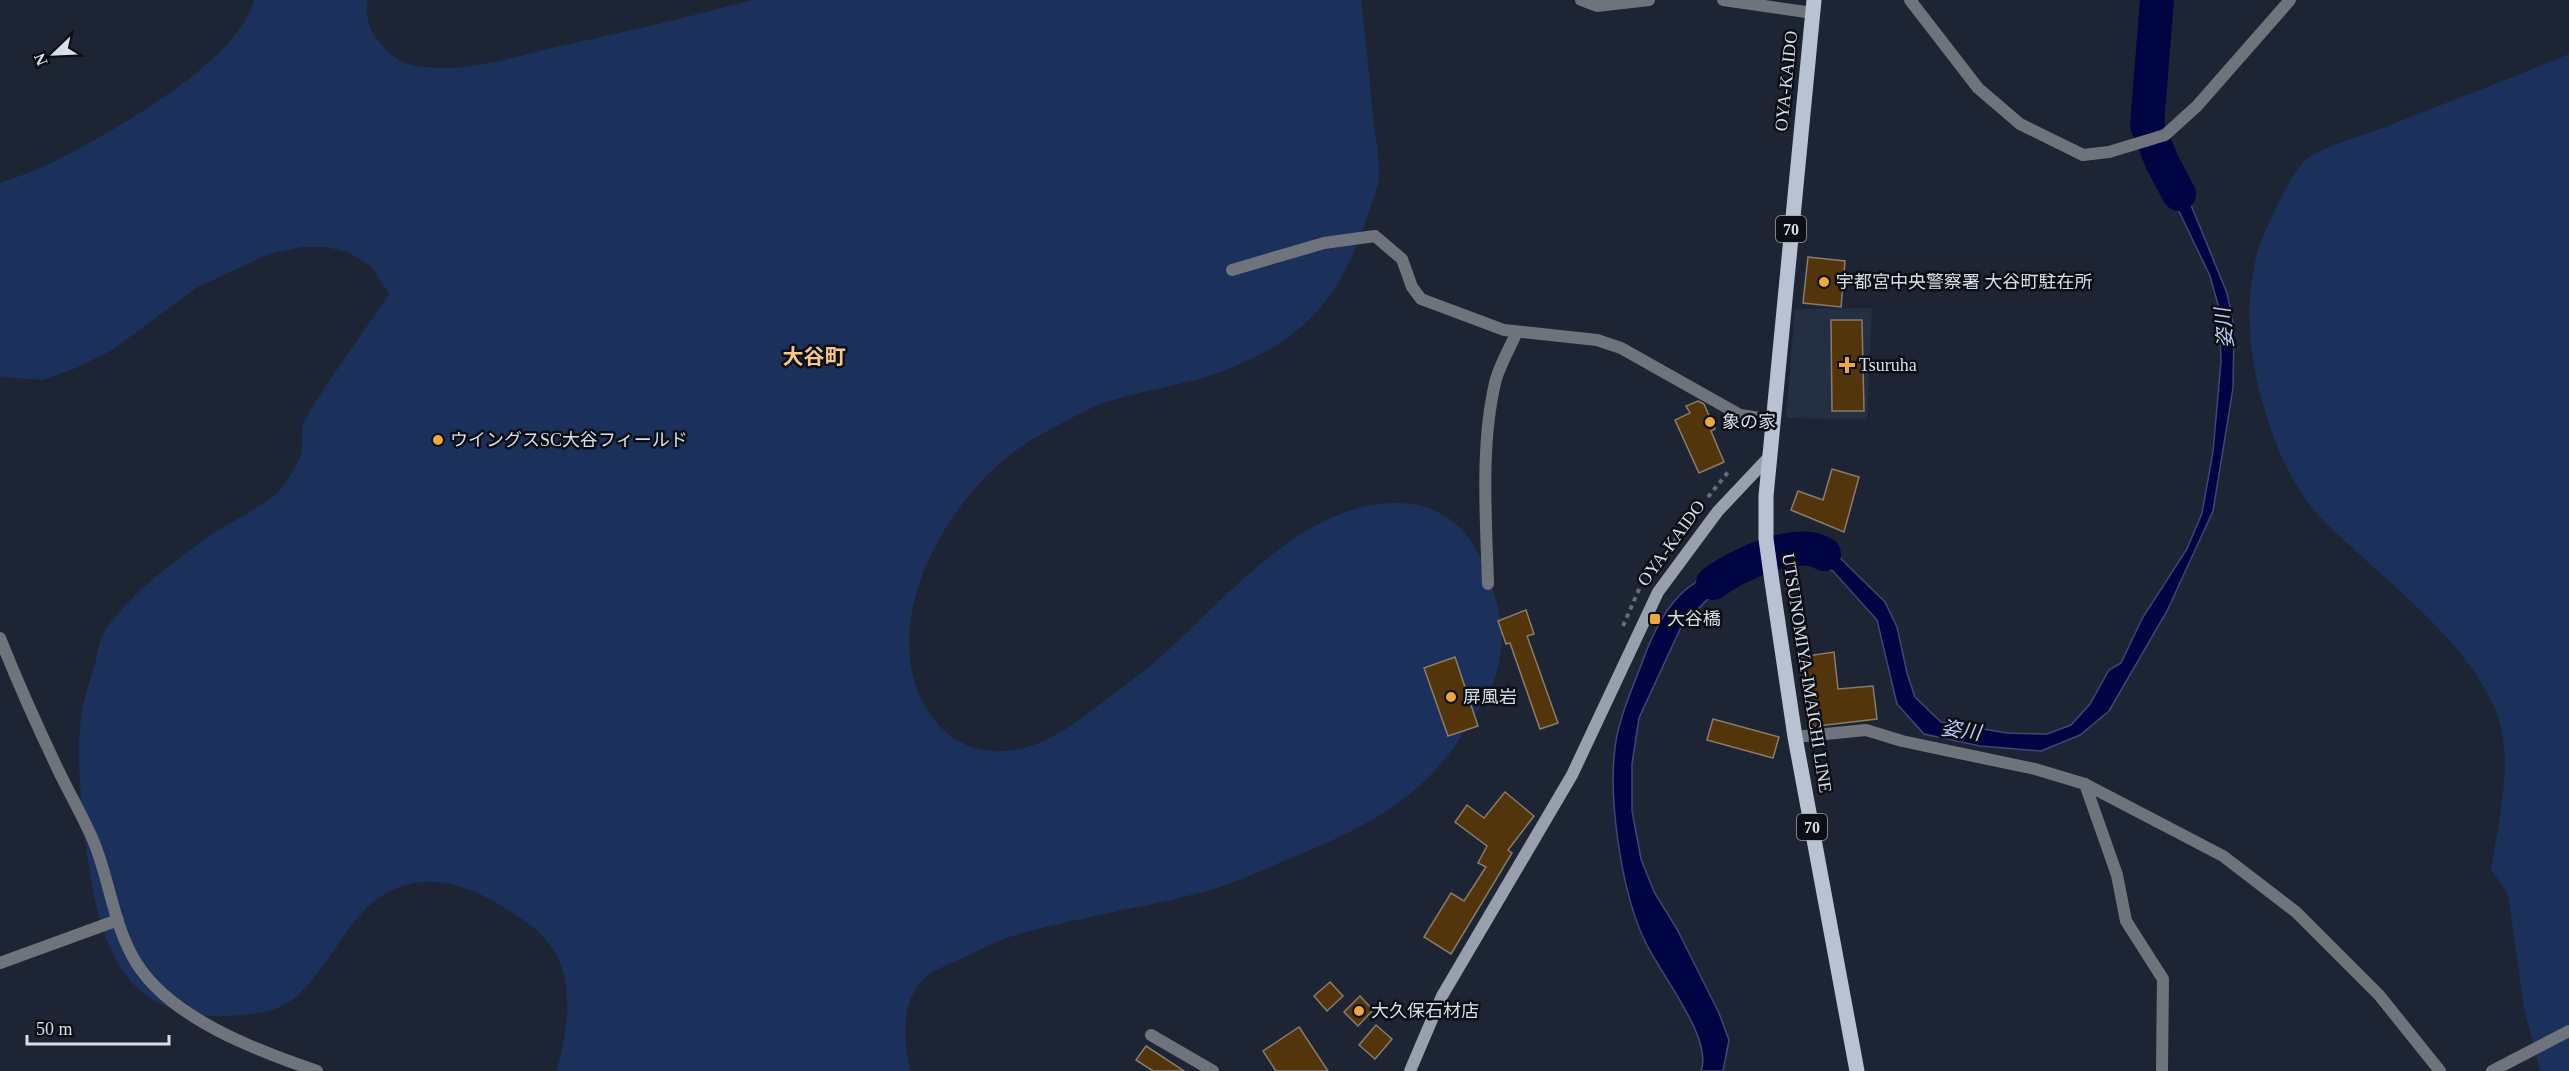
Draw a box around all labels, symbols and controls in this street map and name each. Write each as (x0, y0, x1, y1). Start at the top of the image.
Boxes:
north arrow (24, 24, 84, 84)
street label: OYA-KAIDO (1771, 30, 1801, 132)
text: N (30, 51, 51, 68)
road number: 70 (1776, 216, 1806, 242)
place label: 宇都宮中央警察署 大谷町駐在所 (1836, 272, 2093, 292)
marker: 宇都宮中央警察署 大谷町駐在所 (1817, 275, 1831, 289)
water label: 姿川 (2211, 305, 2237, 349)
district label: 大谷町 (783, 345, 846, 369)
place label: Tsuruha (1859, 355, 1917, 375)
marker: Tsuruha (1840, 358, 1854, 372)
place label: 象の家 (1722, 412, 1776, 432)
marker: 象の家 (1703, 415, 1717, 429)
place label: ウイングスSC大谷フィールド (450, 430, 688, 450)
marker: ウイングスSC大谷フィールド (431, 433, 445, 447)
street label: OYA-KAIDO (1633, 496, 1709, 590)
street label: UTSUNOMIYA-IMAICHI LINE (1778, 552, 1836, 794)
place label: 大谷橋 (1667, 609, 1721, 629)
marker: 大谷橋 (1648, 612, 1662, 626)
place label: 屏風岩 (1463, 687, 1517, 707)
marker: 屏風岩 (1444, 690, 1458, 704)
water label: 姿川 (1940, 716, 1984, 744)
road number: 70 (1797, 814, 1827, 840)
place label: 大久保石材店 (1371, 1001, 1479, 1021)
marker: 大久保石材店 (1352, 1004, 1366, 1018)
scale bar (27, 1008, 170, 1046)
text: 50 m (36, 1019, 73, 1039)

